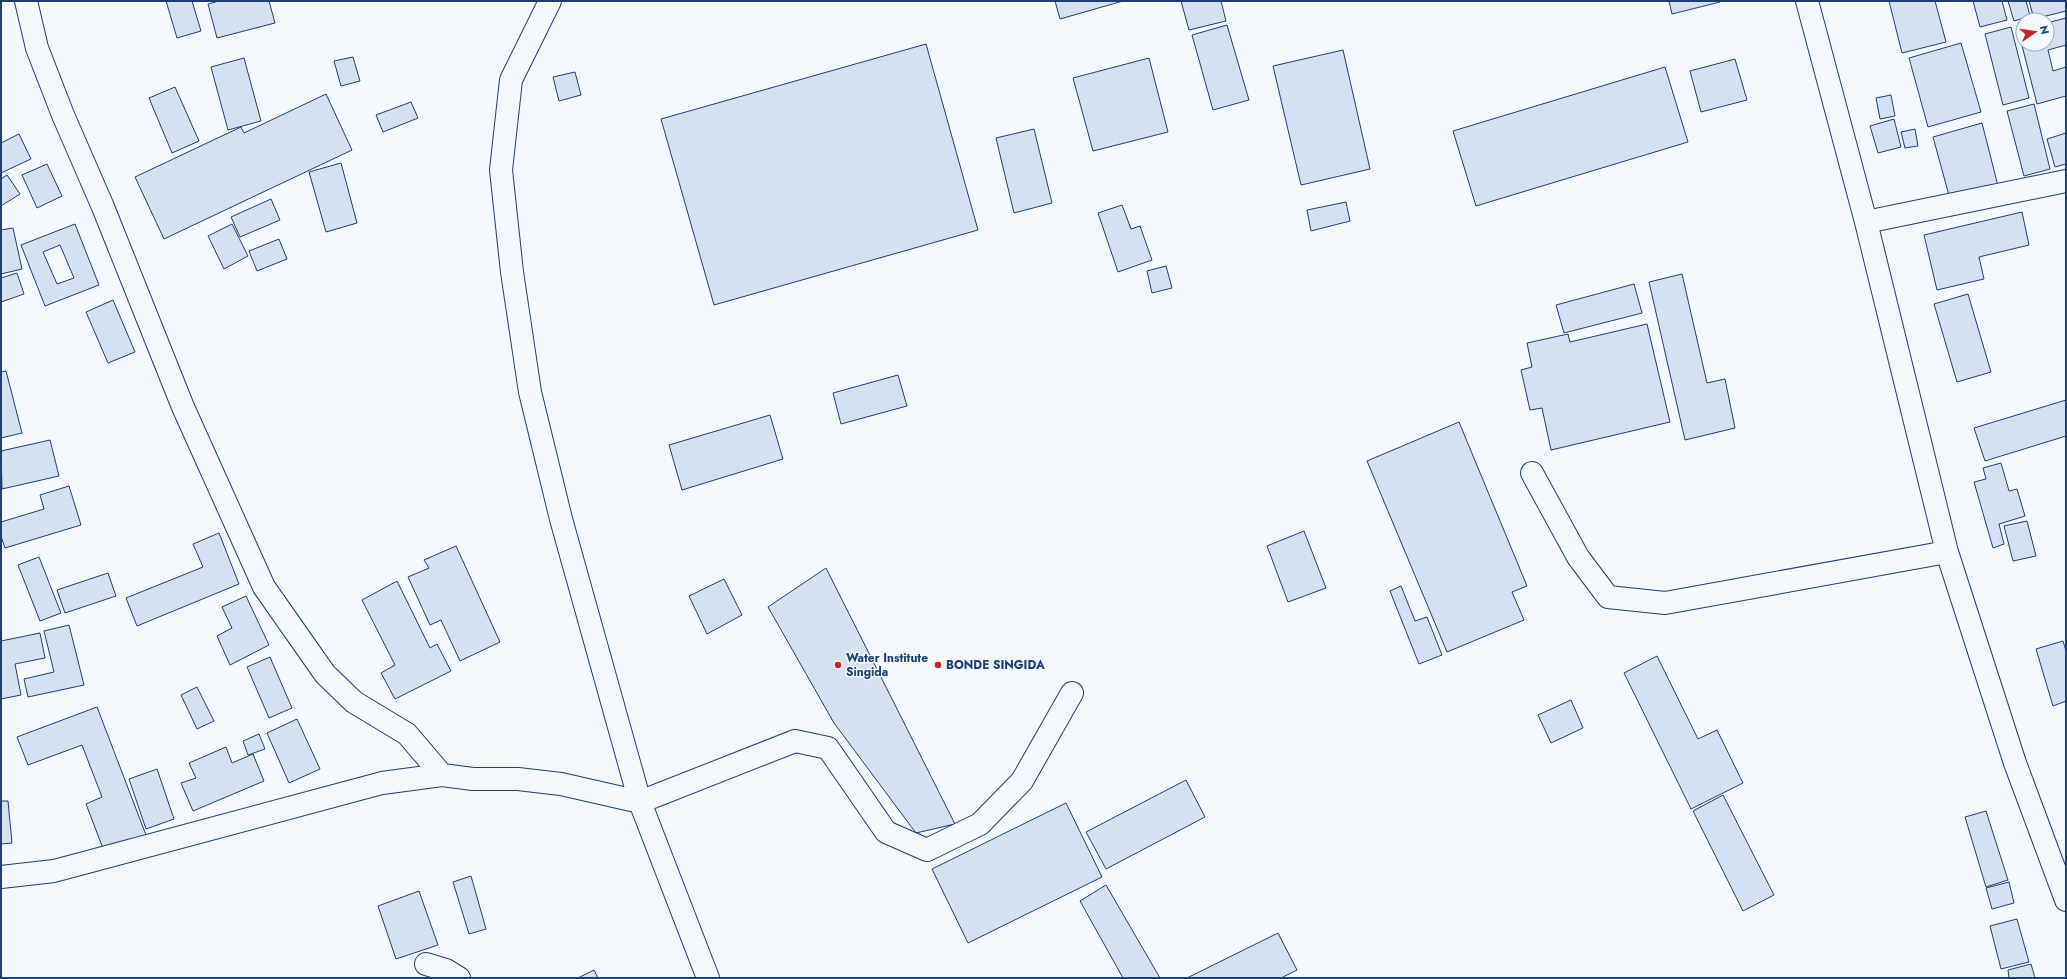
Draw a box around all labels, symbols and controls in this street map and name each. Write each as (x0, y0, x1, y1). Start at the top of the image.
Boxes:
north arrow (2015, 12, 2055, 52)
text: N (2036, 24, 2054, 36)
place label: Water Institute Singida (846, 649, 928, 681)
place label: BONDE SINGIDA (946, 656, 1045, 674)
marker: Water Institute Singida (833, 660, 843, 670)
marker: BONDE SINGIDA (933, 660, 943, 670)

